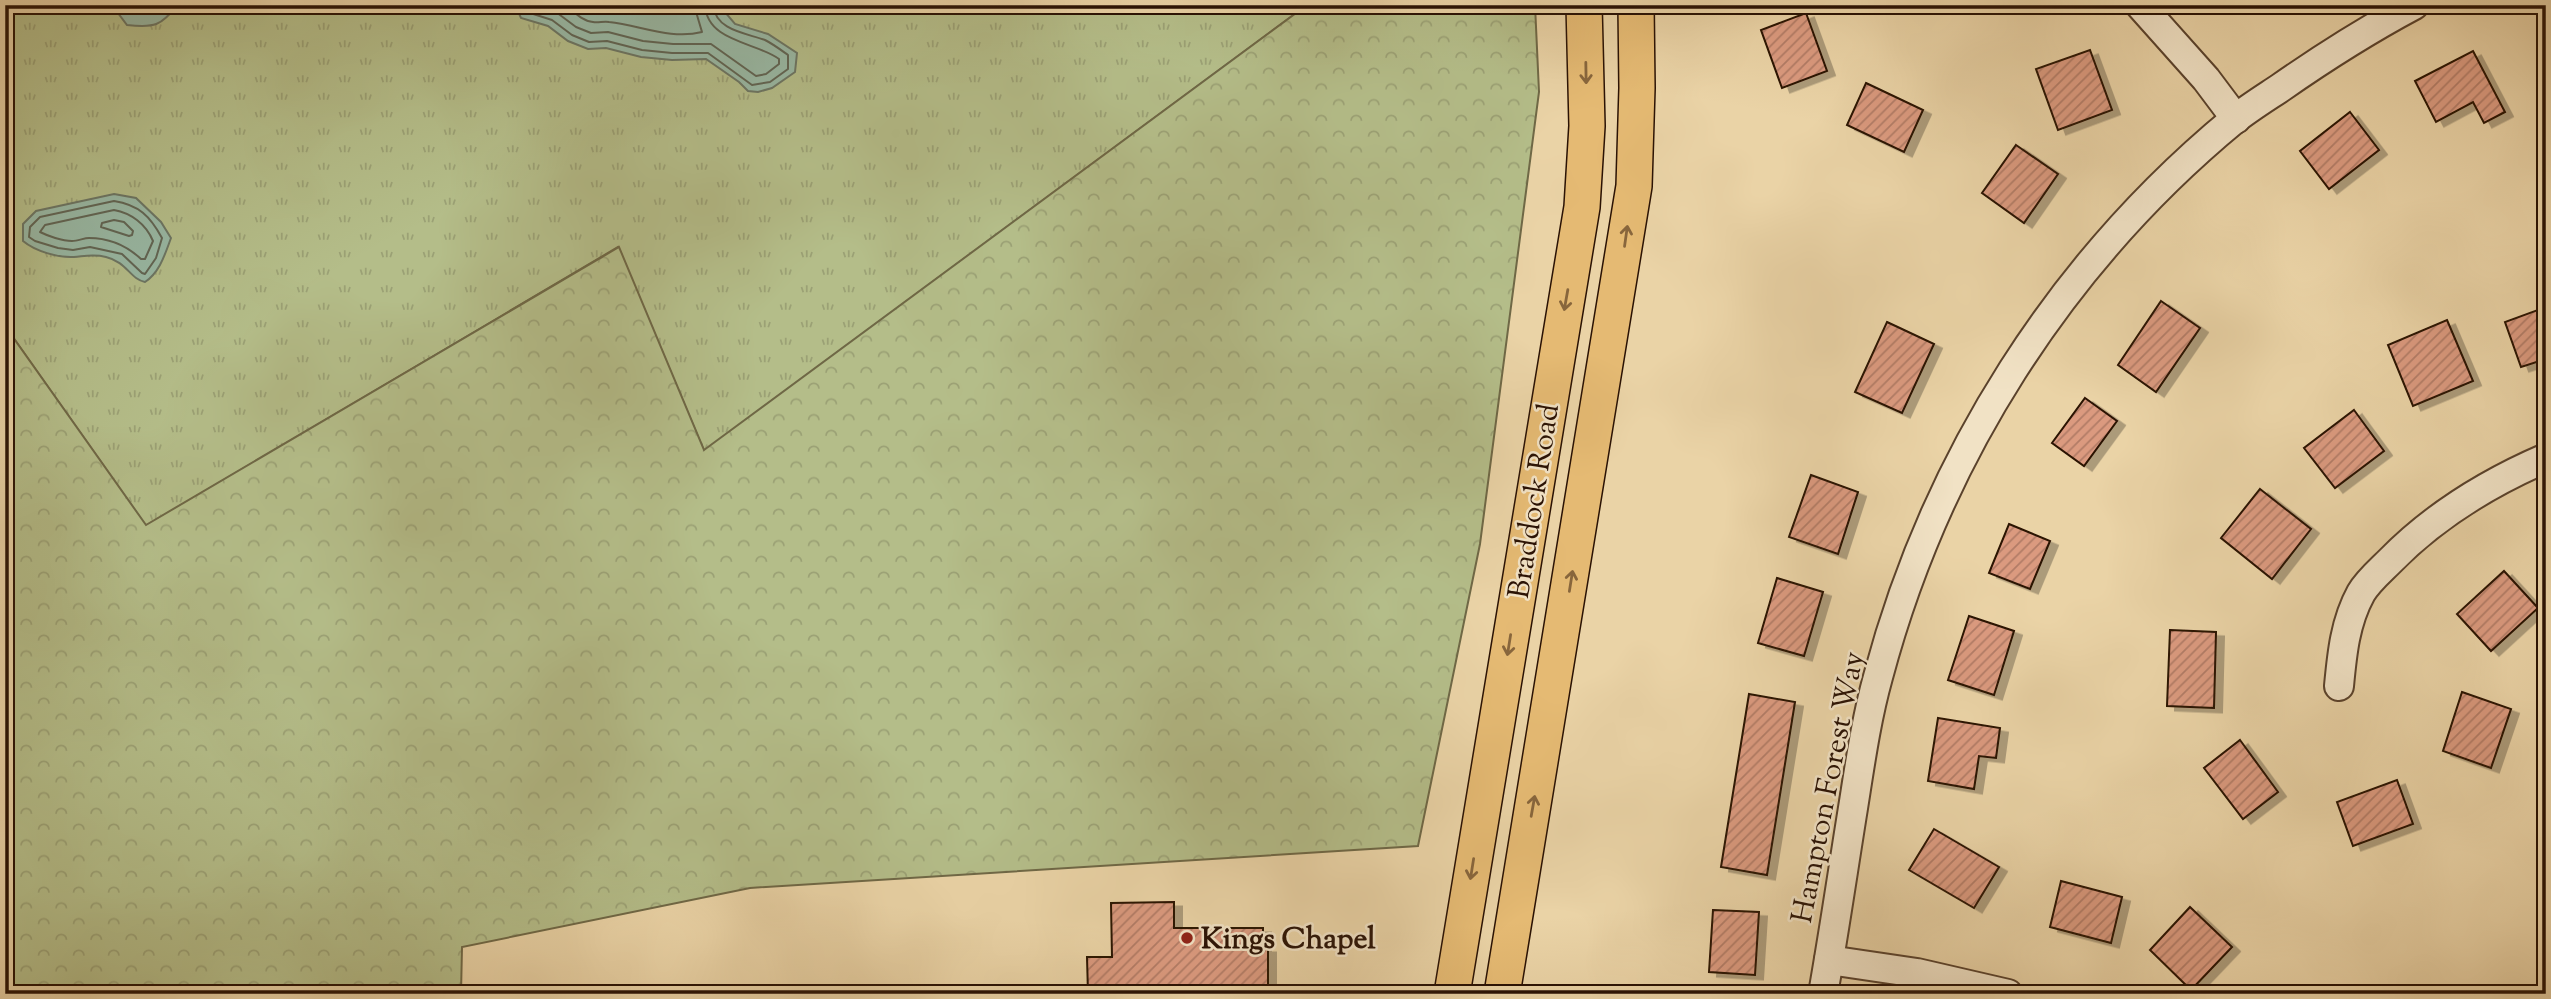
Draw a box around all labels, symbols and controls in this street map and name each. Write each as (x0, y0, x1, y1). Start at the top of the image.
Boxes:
one-way arrow (1579, 62, 1593, 85)
one-way arrow (1620, 225, 1633, 248)
one-way arrow (1559, 288, 1572, 310)
street label: Braddock Road (1499, 401, 1572, 602)
one-way arrow (1565, 570, 1578, 593)
one-way arrow (1502, 633, 1515, 656)
street label: Hampton Forest Way (1782, 648, 1877, 927)
one-way arrow (1527, 795, 1540, 818)
one-way arrow (1465, 857, 1478, 880)
place label: Kings Chapel (1201, 919, 1376, 962)
marker: Kings Chapel (1179, 930, 1195, 946)

